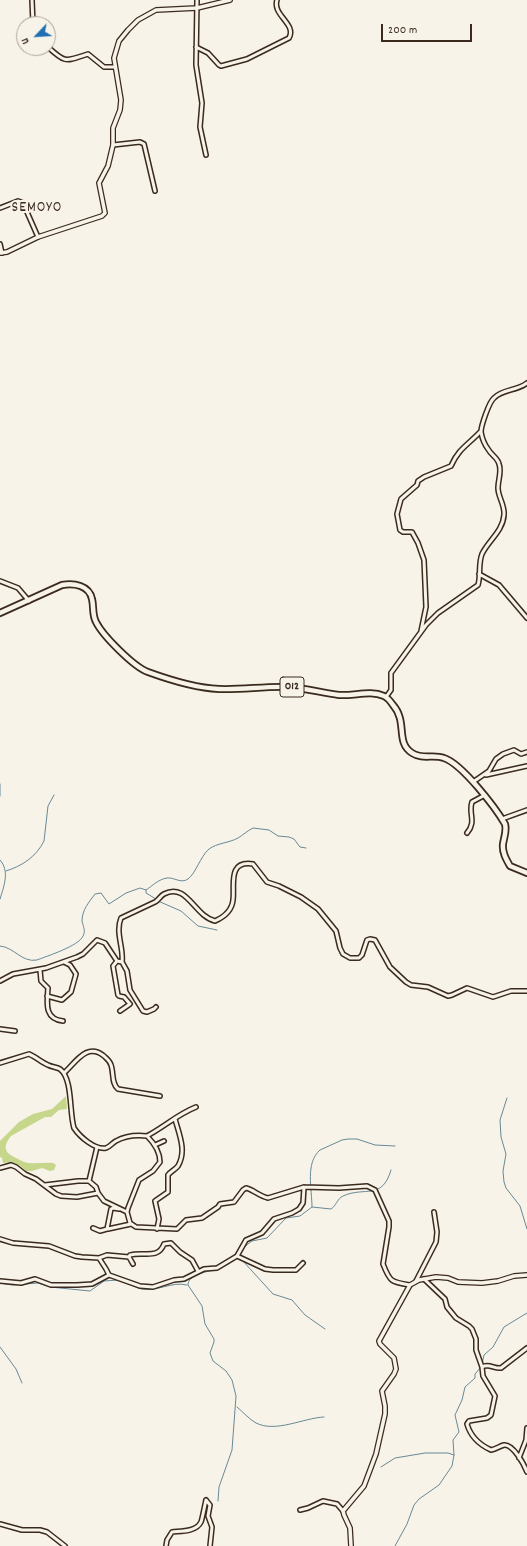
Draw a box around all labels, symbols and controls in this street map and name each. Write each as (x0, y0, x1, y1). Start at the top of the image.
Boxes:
north arrow (16, 16, 56, 56)
scale bar (383, 16, 474, 42)
text: 200 m (388, 22, 417, 39)
text: U (18, 35, 34, 46)
district label: SEMOYO (12, 200, 62, 218)
road number: 012 (280, 677, 304, 697)

